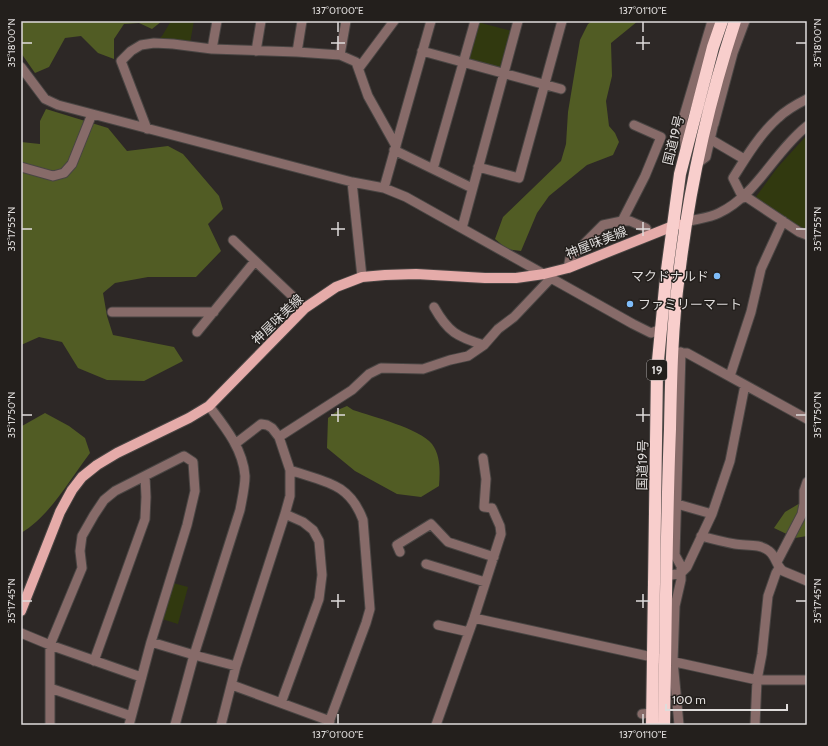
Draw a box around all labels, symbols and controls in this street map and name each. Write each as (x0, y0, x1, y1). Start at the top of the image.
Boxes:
text: 137°01'00"E (312, 4, 364, 17)
text: 137°01'10"E (619, 4, 667, 17)
text: 35°18'00"N (5, 19, 18, 68)
text: 35°18'00"N (811, 19, 824, 68)
street label: 国道19号 (659, 114, 687, 166)
text: 35°17'55"N (5, 207, 18, 251)
text: 35°17'55"N (811, 207, 824, 251)
street label: 神屋味美線 (563, 222, 629, 262)
place label: マクドナルド (631, 268, 709, 284)
marker: マクドナルド (712, 271, 722, 281)
street label: 神屋味美線 (248, 291, 306, 347)
place label: ファミリーマート (638, 296, 742, 312)
marker: ファミリーマート (625, 299, 635, 309)
road number: 19 (647, 360, 667, 380)
text: 35°17'50"N (5, 392, 18, 438)
text: 35°17'50"N (811, 392, 824, 438)
street label: 国道19号 (634, 440, 650, 490)
text: 35°17'45"N (5, 578, 18, 624)
text: 35°17'45"N (811, 578, 824, 624)
scale bar (666, 686, 787, 712)
text: 100 m (672, 692, 706, 707)
text: 137°01'00"E (312, 728, 364, 741)
text: 137°01'10"E (619, 728, 667, 741)

